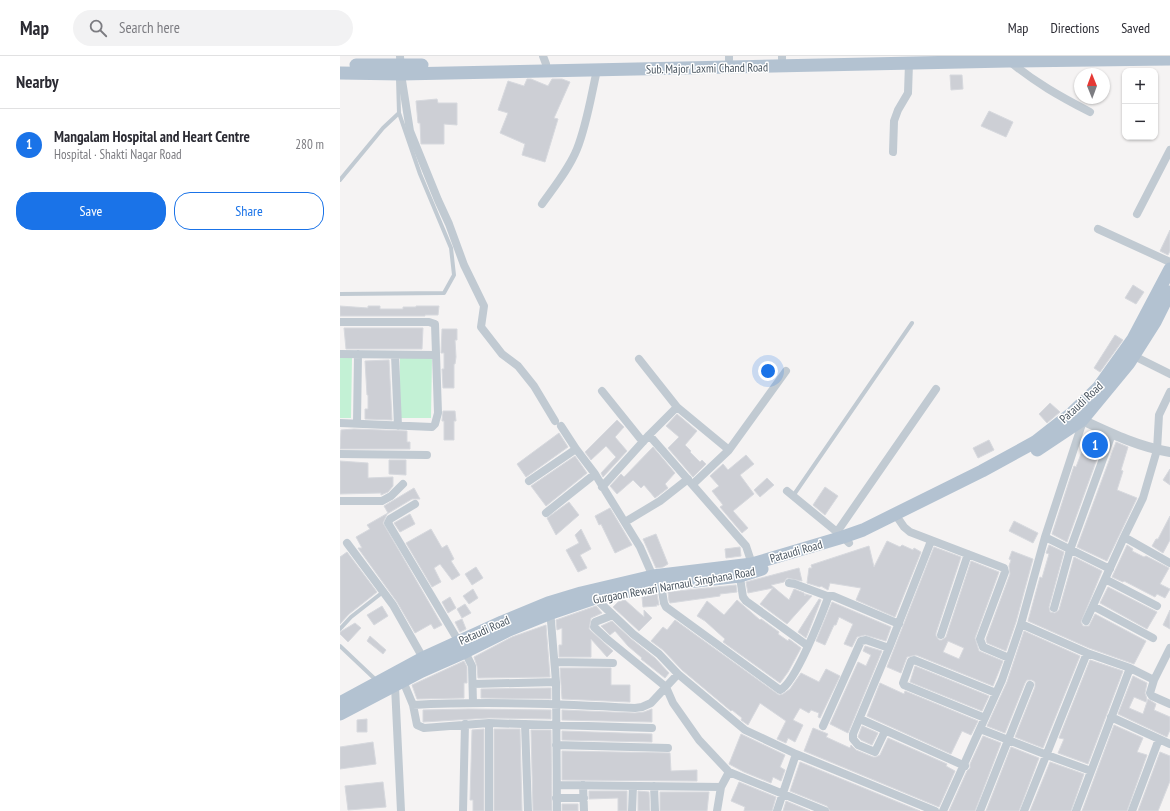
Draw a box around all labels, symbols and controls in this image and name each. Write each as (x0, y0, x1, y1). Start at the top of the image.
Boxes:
search box (73, 10, 353, 46)
text: Map (20, 16, 49, 40)
icon: search (87, 17, 109, 39)
text: Search here (119, 18, 180, 37)
text: Map (1008, 19, 1028, 37)
text: Directions (1050, 19, 1099, 37)
text: Saved (1121, 19, 1150, 37)
street label: Sub. Major Laxmi Chand Road (646, 59, 768, 77)
north arrow (1074, 68, 1110, 104)
map controls (1122, 68, 1158, 140)
button: + (1122, 68, 1158, 104)
text: Nearby (16, 71, 59, 93)
button: − (1122, 104, 1158, 140)
text: Mangalam Hospital and Heart Centre (54, 127, 250, 146)
text: 1 (26, 136, 32, 153)
text: 280 m (295, 136, 324, 153)
text: Hospital · Shakti Nagar Road (54, 146, 182, 163)
button: Save (16, 192, 166, 230)
button: Share (174, 192, 324, 230)
your location (758, 361, 778, 381)
street label: Pataudi Road (1056, 378, 1106, 426)
pin: 1 (1082, 430, 1108, 460)
street label: Pataudi Road (768, 536, 824, 566)
street label: Gurgaon Rewari Narnaul Singhana Road (592, 563, 756, 607)
street label: Pataudi Road (456, 612, 512, 648)

